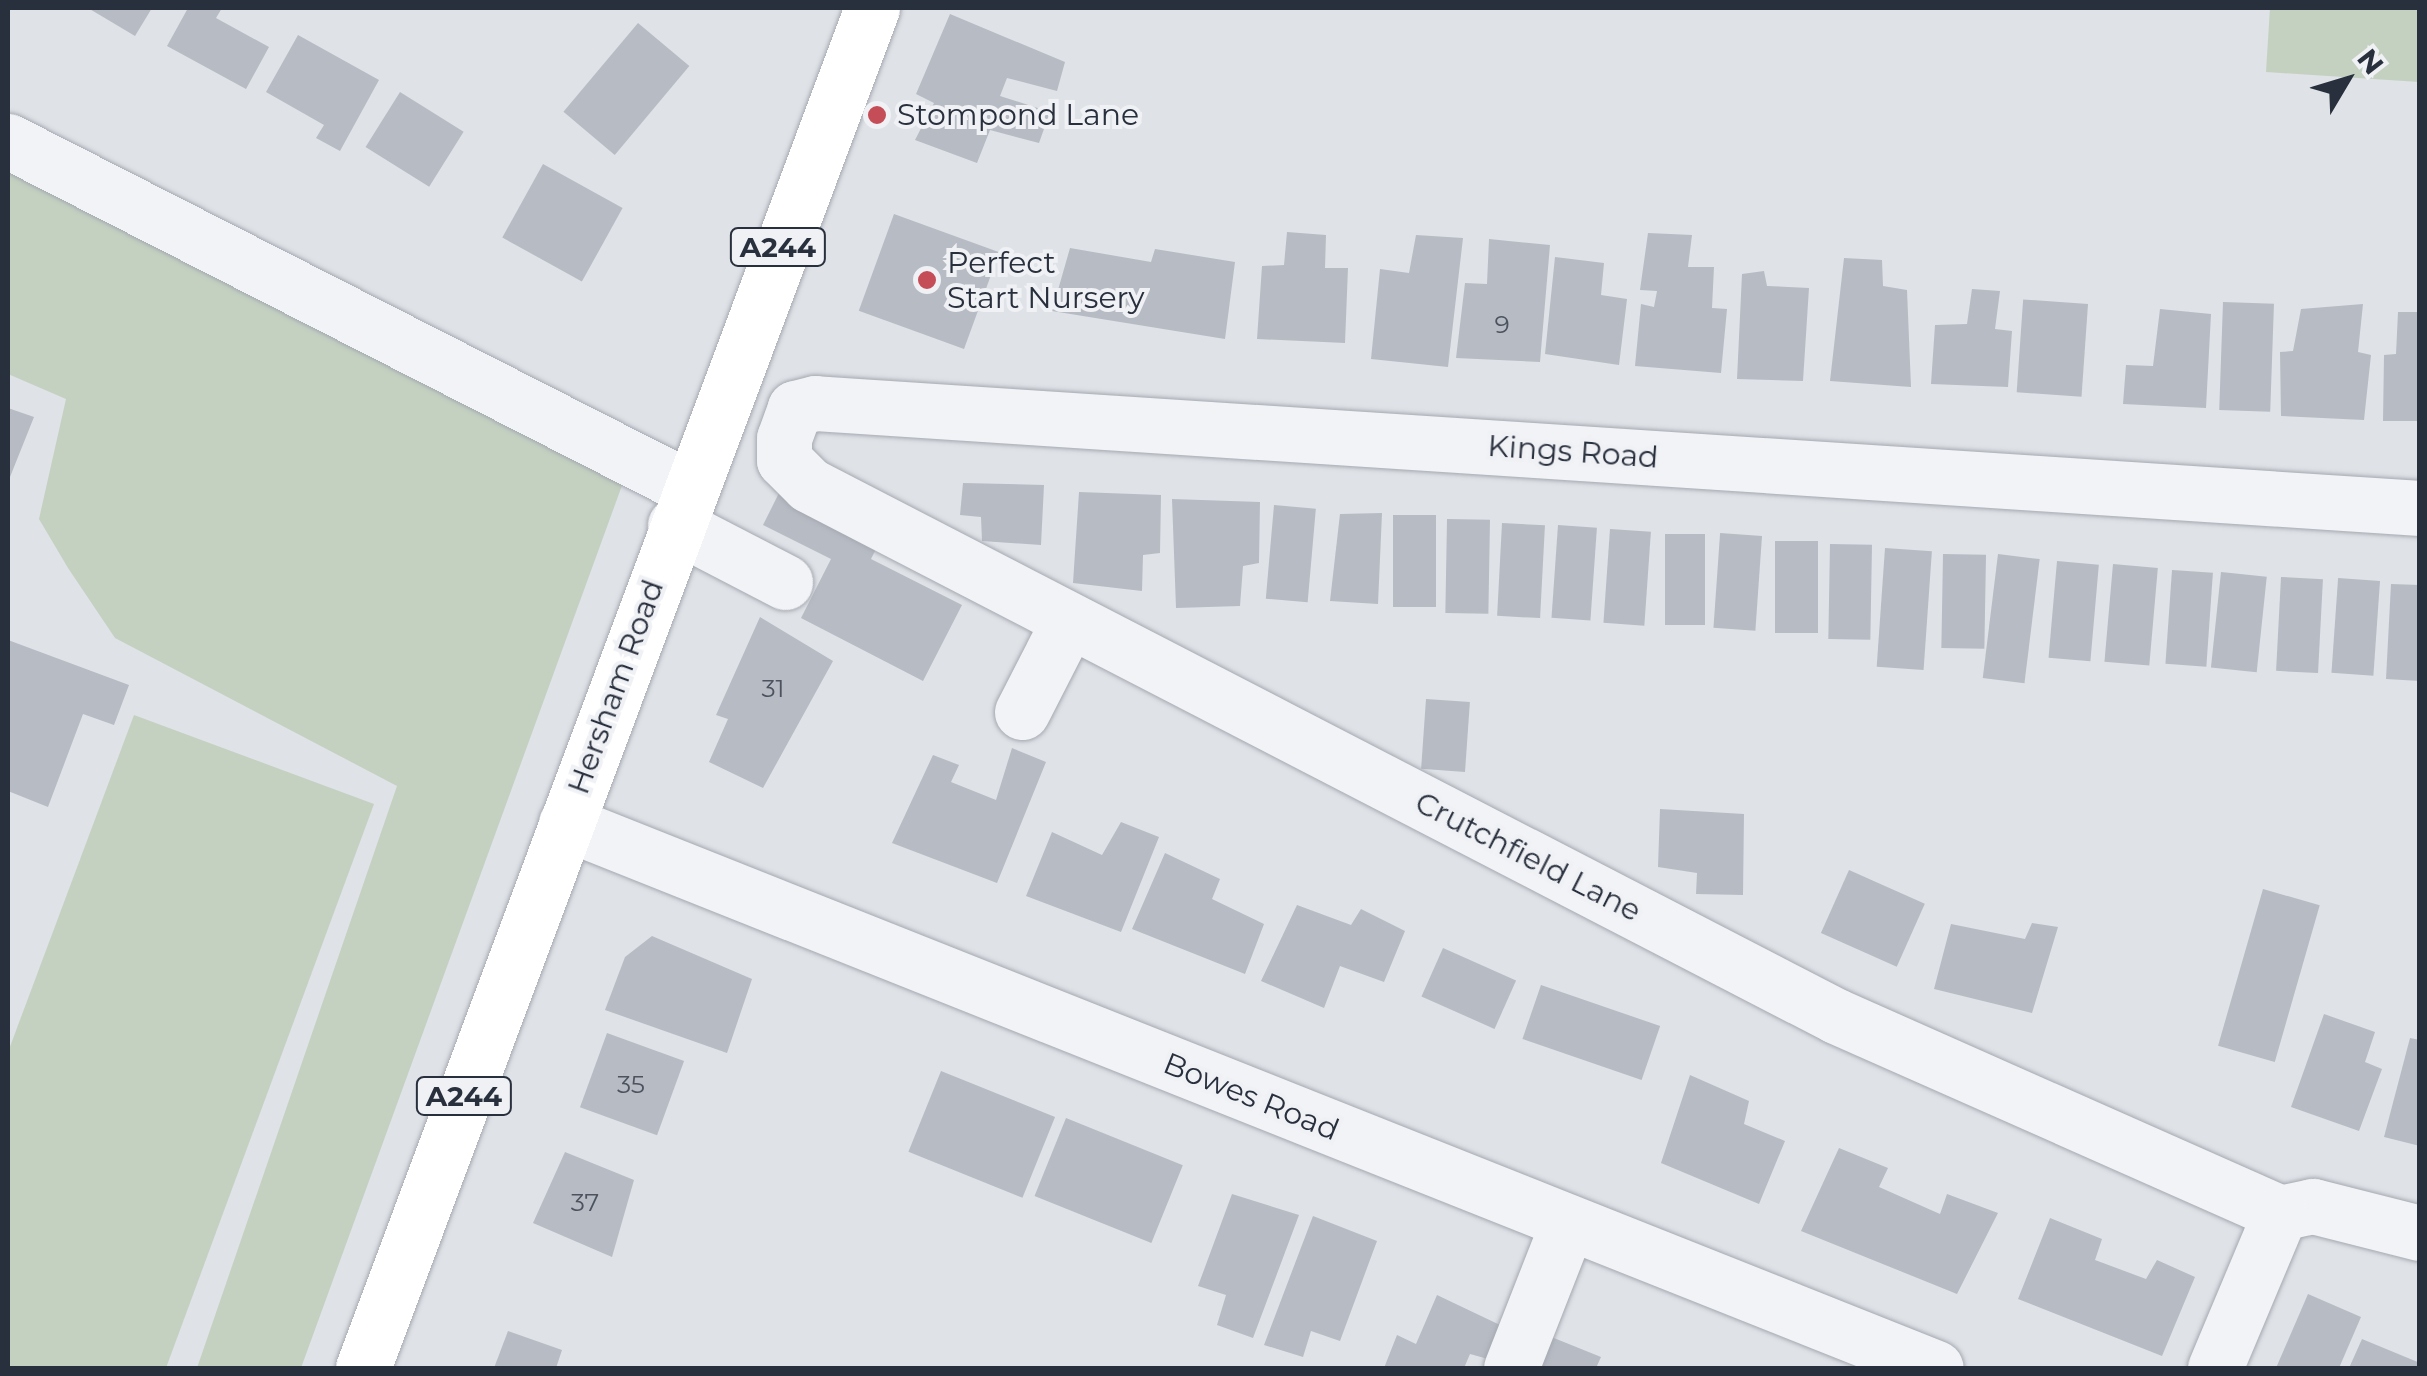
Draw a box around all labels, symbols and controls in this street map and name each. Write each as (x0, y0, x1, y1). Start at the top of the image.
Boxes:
north arrow (2297, 30, 2397, 130)
text: N (2350, 42, 2391, 81)
place label: Stompond Lane (897, 97, 1139, 133)
marker: Stompond Lane (866, 104, 888, 126)
road number: A244 (728, 224, 828, 270)
place label: Perfect Start Nursery (947, 245, 1145, 316)
marker: Perfect Start Nursery (916, 269, 938, 291)
house number: 9 (1494, 309, 1510, 339)
street label: Kings Road (1486, 428, 1660, 476)
street label: Hersham Road (561, 575, 671, 799)
house number: 31 (761, 673, 785, 703)
street label: Crutchfield Lane (1409, 785, 1647, 929)
street label: Bowes Road (1158, 1045, 1344, 1149)
house number: 35 (617, 1069, 645, 1099)
road number: A244 (414, 1073, 514, 1119)
house number: 37 (571, 1187, 599, 1217)

